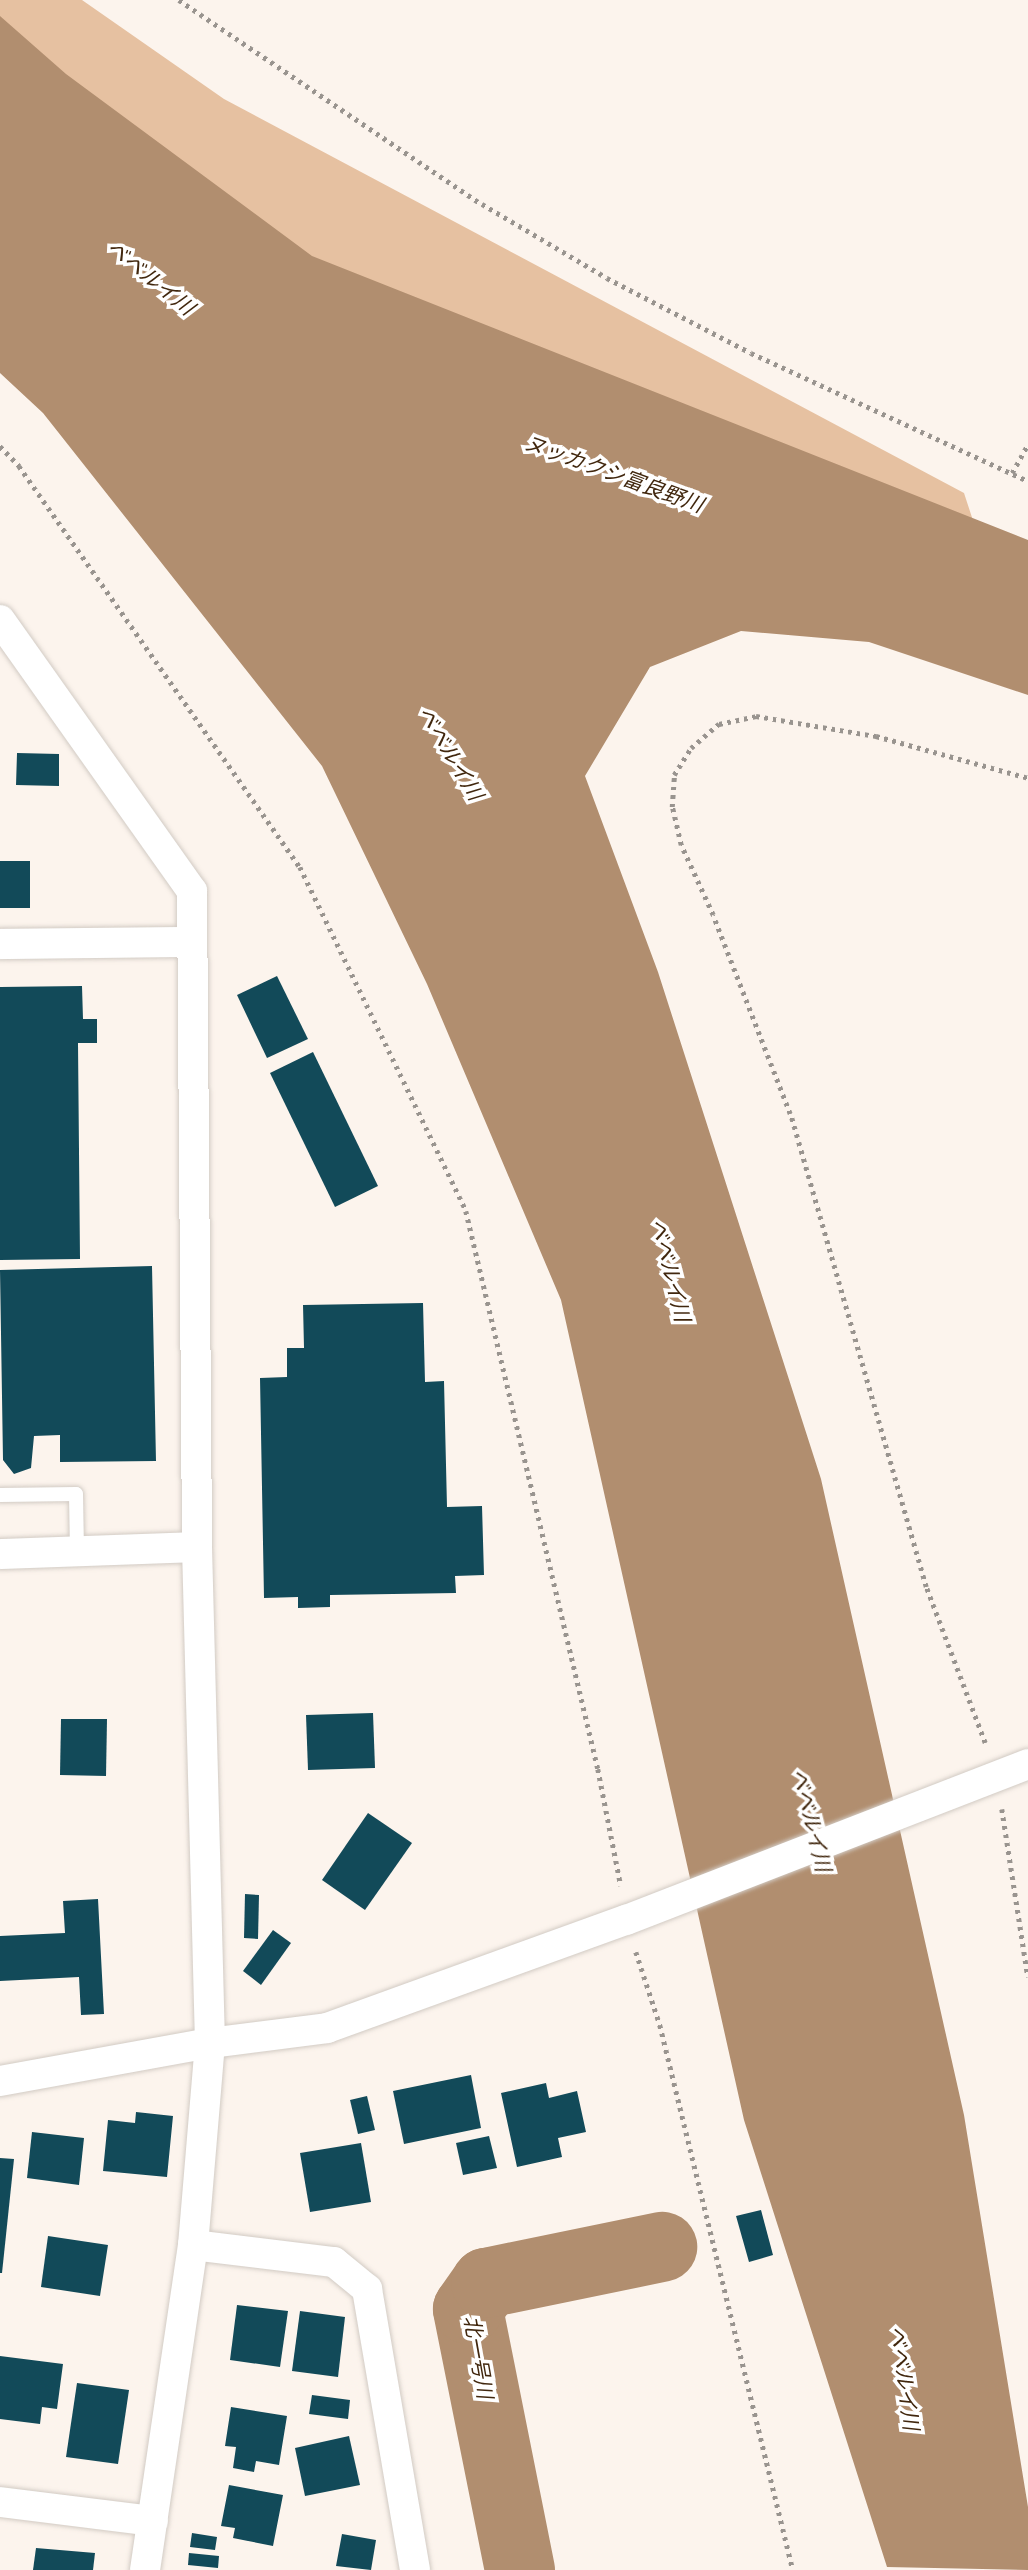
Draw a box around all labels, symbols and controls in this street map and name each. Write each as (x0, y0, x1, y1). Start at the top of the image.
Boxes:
water label: ベベルイ川 (102, 234, 200, 320)
water label: ヌッカクシ富良野川 (521, 429, 707, 517)
water label: ベベルイ川 (413, 702, 489, 804)
water label: ベベルイ川 (646, 1216, 696, 1324)
water label: ベベルイ川 (787, 1766, 837, 1874)
water label: 北一号川 (459, 2313, 499, 2401)
water label: ベベルイ川 (885, 2324, 925, 2432)

